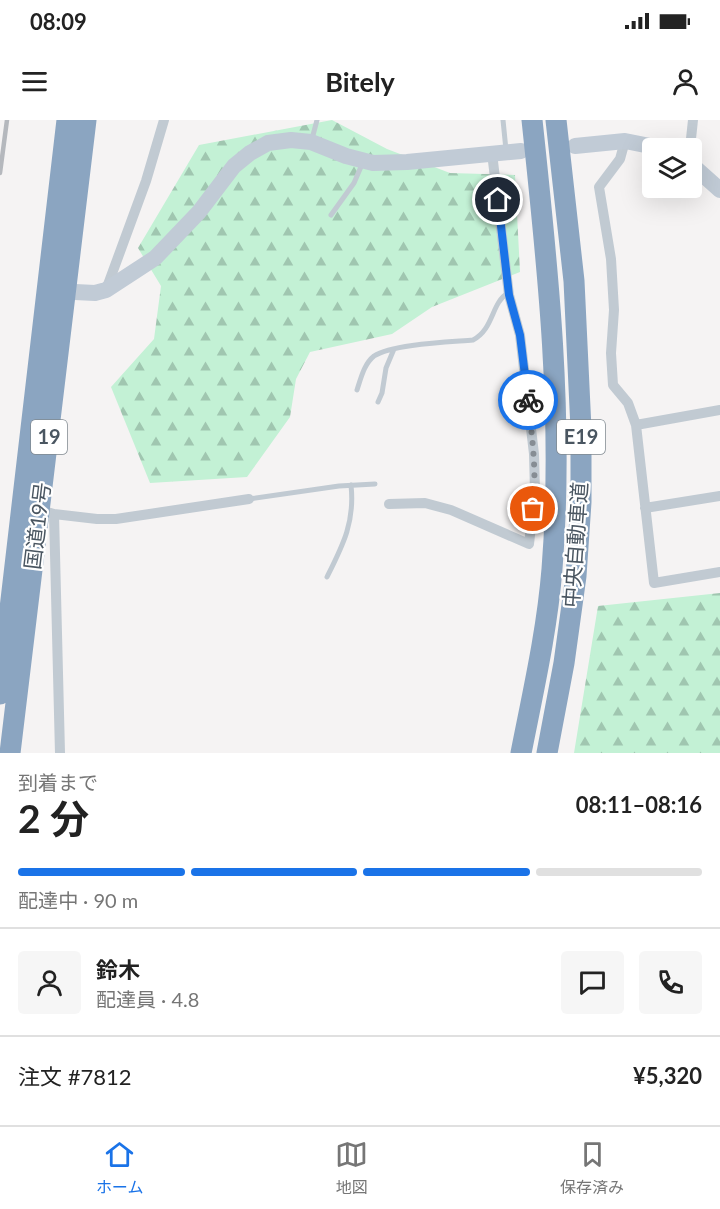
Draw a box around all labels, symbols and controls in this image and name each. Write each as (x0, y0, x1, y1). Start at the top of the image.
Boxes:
text: 08:09 (30, 8, 87, 35)
icon: menu (18, 65, 51, 98)
text: Bitely (325, 65, 395, 98)
icon: person (669, 65, 702, 98)
map controls (642, 138, 702, 198)
button: layers (642, 138, 702, 198)
pin (472, 174, 523, 225)
icon: home (481, 183, 514, 216)
courier (498, 370, 558, 430)
icon: bike (512, 384, 545, 417)
road number: 19 (31, 420, 67, 454)
road number: E19 (557, 420, 605, 454)
street label: 国道19号 (19, 481, 54, 571)
street label: 中央自動車道 (558, 481, 591, 609)
pin (507, 483, 558, 534)
icon: bag (516, 492, 549, 525)
text: 到着まで (18, 770, 98, 794)
text: 08:11–08:16 (576, 791, 702, 818)
text: 2 分 (18, 795, 89, 841)
text: 配達中 · 90 m (18, 888, 138, 912)
button: person (18, 951, 81, 1014)
button: chat (561, 951, 624, 1014)
button: phone (639, 951, 702, 1014)
text: 鈴木 (96, 956, 140, 983)
text: 配達員 · 4.8 (96, 987, 199, 1011)
text: ¥5,320 (633, 1062, 702, 1089)
text: 注文 #7812 (18, 1063, 131, 1090)
tab: ホーム (96, 1138, 143, 1198)
tab: 地図 (335, 1138, 368, 1198)
tab: 保存済み (560, 1138, 624, 1198)

